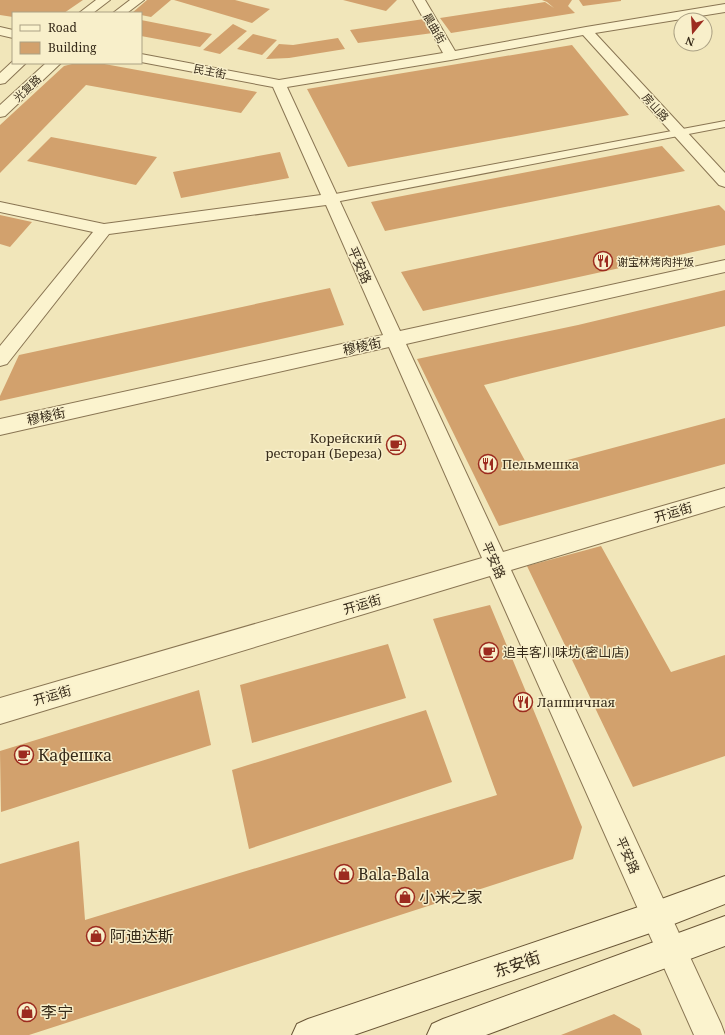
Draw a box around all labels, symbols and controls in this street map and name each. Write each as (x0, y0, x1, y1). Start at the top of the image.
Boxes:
street label: 晨曲街 (420, 10, 450, 46)
legend (12, 12, 142, 64)
north arrow (673, 12, 713, 52)
text: Road (48, 19, 78, 36)
text: N (683, 33, 696, 50)
text: Building (48, 39, 97, 56)
street label: 民主街 (192, 60, 228, 82)
street label: 光复路 (10, 71, 44, 105)
street label: 房山路 (639, 90, 673, 124)
street label: 平安路 (344, 244, 376, 286)
restaurant icon: 谢宝林烤肉拌饭 (592, 250, 614, 272)
place label: 谢宝林烤肉拌饭 (617, 254, 694, 269)
street label: 穆棱街 (341, 333, 383, 359)
street label: 穆棱街 (25, 403, 67, 429)
place label: Корейский ресторан (Береза) (265, 429, 382, 462)
cafe icon: Корейский ресторан (Береза) (385, 434, 407, 456)
restaurant icon: Пельмешка (477, 453, 499, 475)
place label: Пельмешка (502, 455, 579, 473)
street label: 开运街 (652, 498, 694, 526)
street label: 平安路 (478, 539, 510, 581)
street label: 开运街 (341, 590, 383, 618)
cafe icon: 追丰客川味坊(密山店) (478, 641, 500, 663)
place label: 追丰客川味坊(密山店) (503, 643, 629, 661)
street label: 开运街 (31, 681, 73, 709)
restaurant icon: Лапшичная (512, 691, 534, 713)
place label: Лапшичная (537, 693, 615, 711)
cafe icon: Кафешка (13, 744, 35, 766)
place label: Кафешка (38, 744, 112, 766)
street label: 平安路 (612, 834, 644, 876)
shop icon: Bala-Bala (333, 863, 355, 885)
place label: Bala-Bala (358, 863, 430, 885)
shop icon: 小米之家 (394, 886, 416, 908)
place label: 小米之家 (419, 886, 483, 908)
shop icon: 阿迪达斯 (85, 925, 107, 947)
place label: 阿迪达斯 (110, 925, 174, 947)
street label: 东安街 (491, 946, 543, 982)
shop icon: 李宁 (16, 1001, 38, 1023)
place label: 李宁 (41, 1001, 73, 1023)

